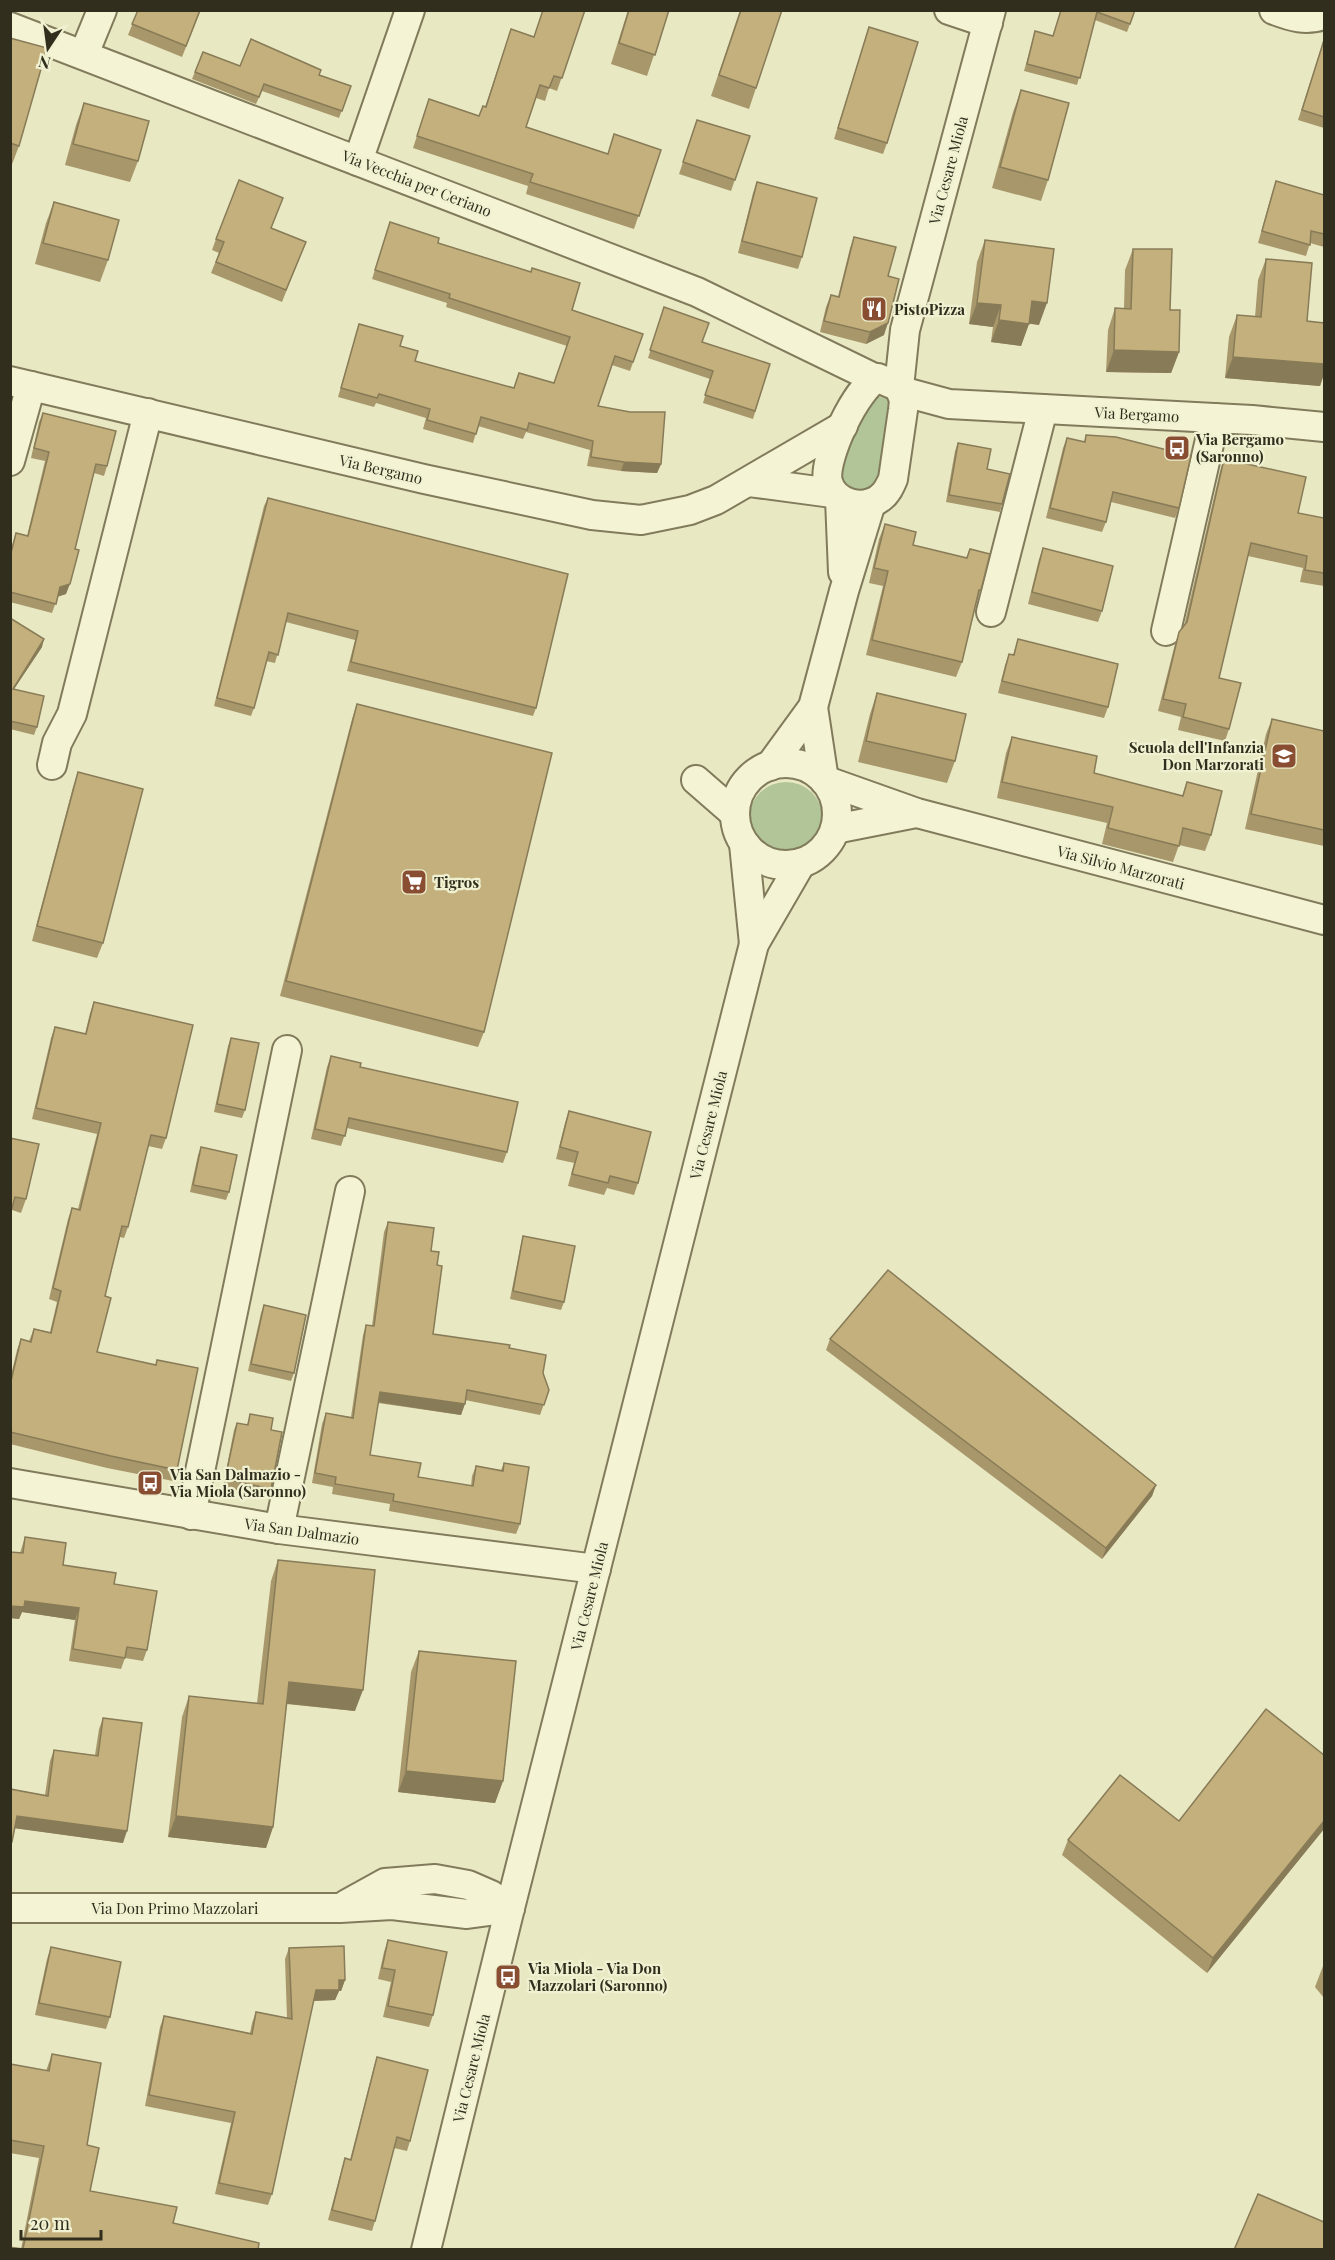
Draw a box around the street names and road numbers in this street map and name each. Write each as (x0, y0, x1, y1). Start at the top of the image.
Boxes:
street label: Via Cesare Miola (924, 113, 972, 227)
street label: Via Vecchia per Ceriano (338, 145, 495, 221)
street label: Via Bergamo (1093, 402, 1180, 426)
street label: Via Bergamo (336, 449, 425, 488)
street label: Via Silvio Marzorati (1054, 840, 1188, 894)
street label: Via Cesare Miola (685, 1068, 731, 1182)
street label: Via San Dalmazio (242, 1513, 361, 1549)
street label: Via Cesare Miola (566, 1539, 612, 1653)
street label: Via Don Primo Mazzolari (91, 1898, 259, 1918)
street label: Via Cesare Miola (448, 2011, 494, 2125)

